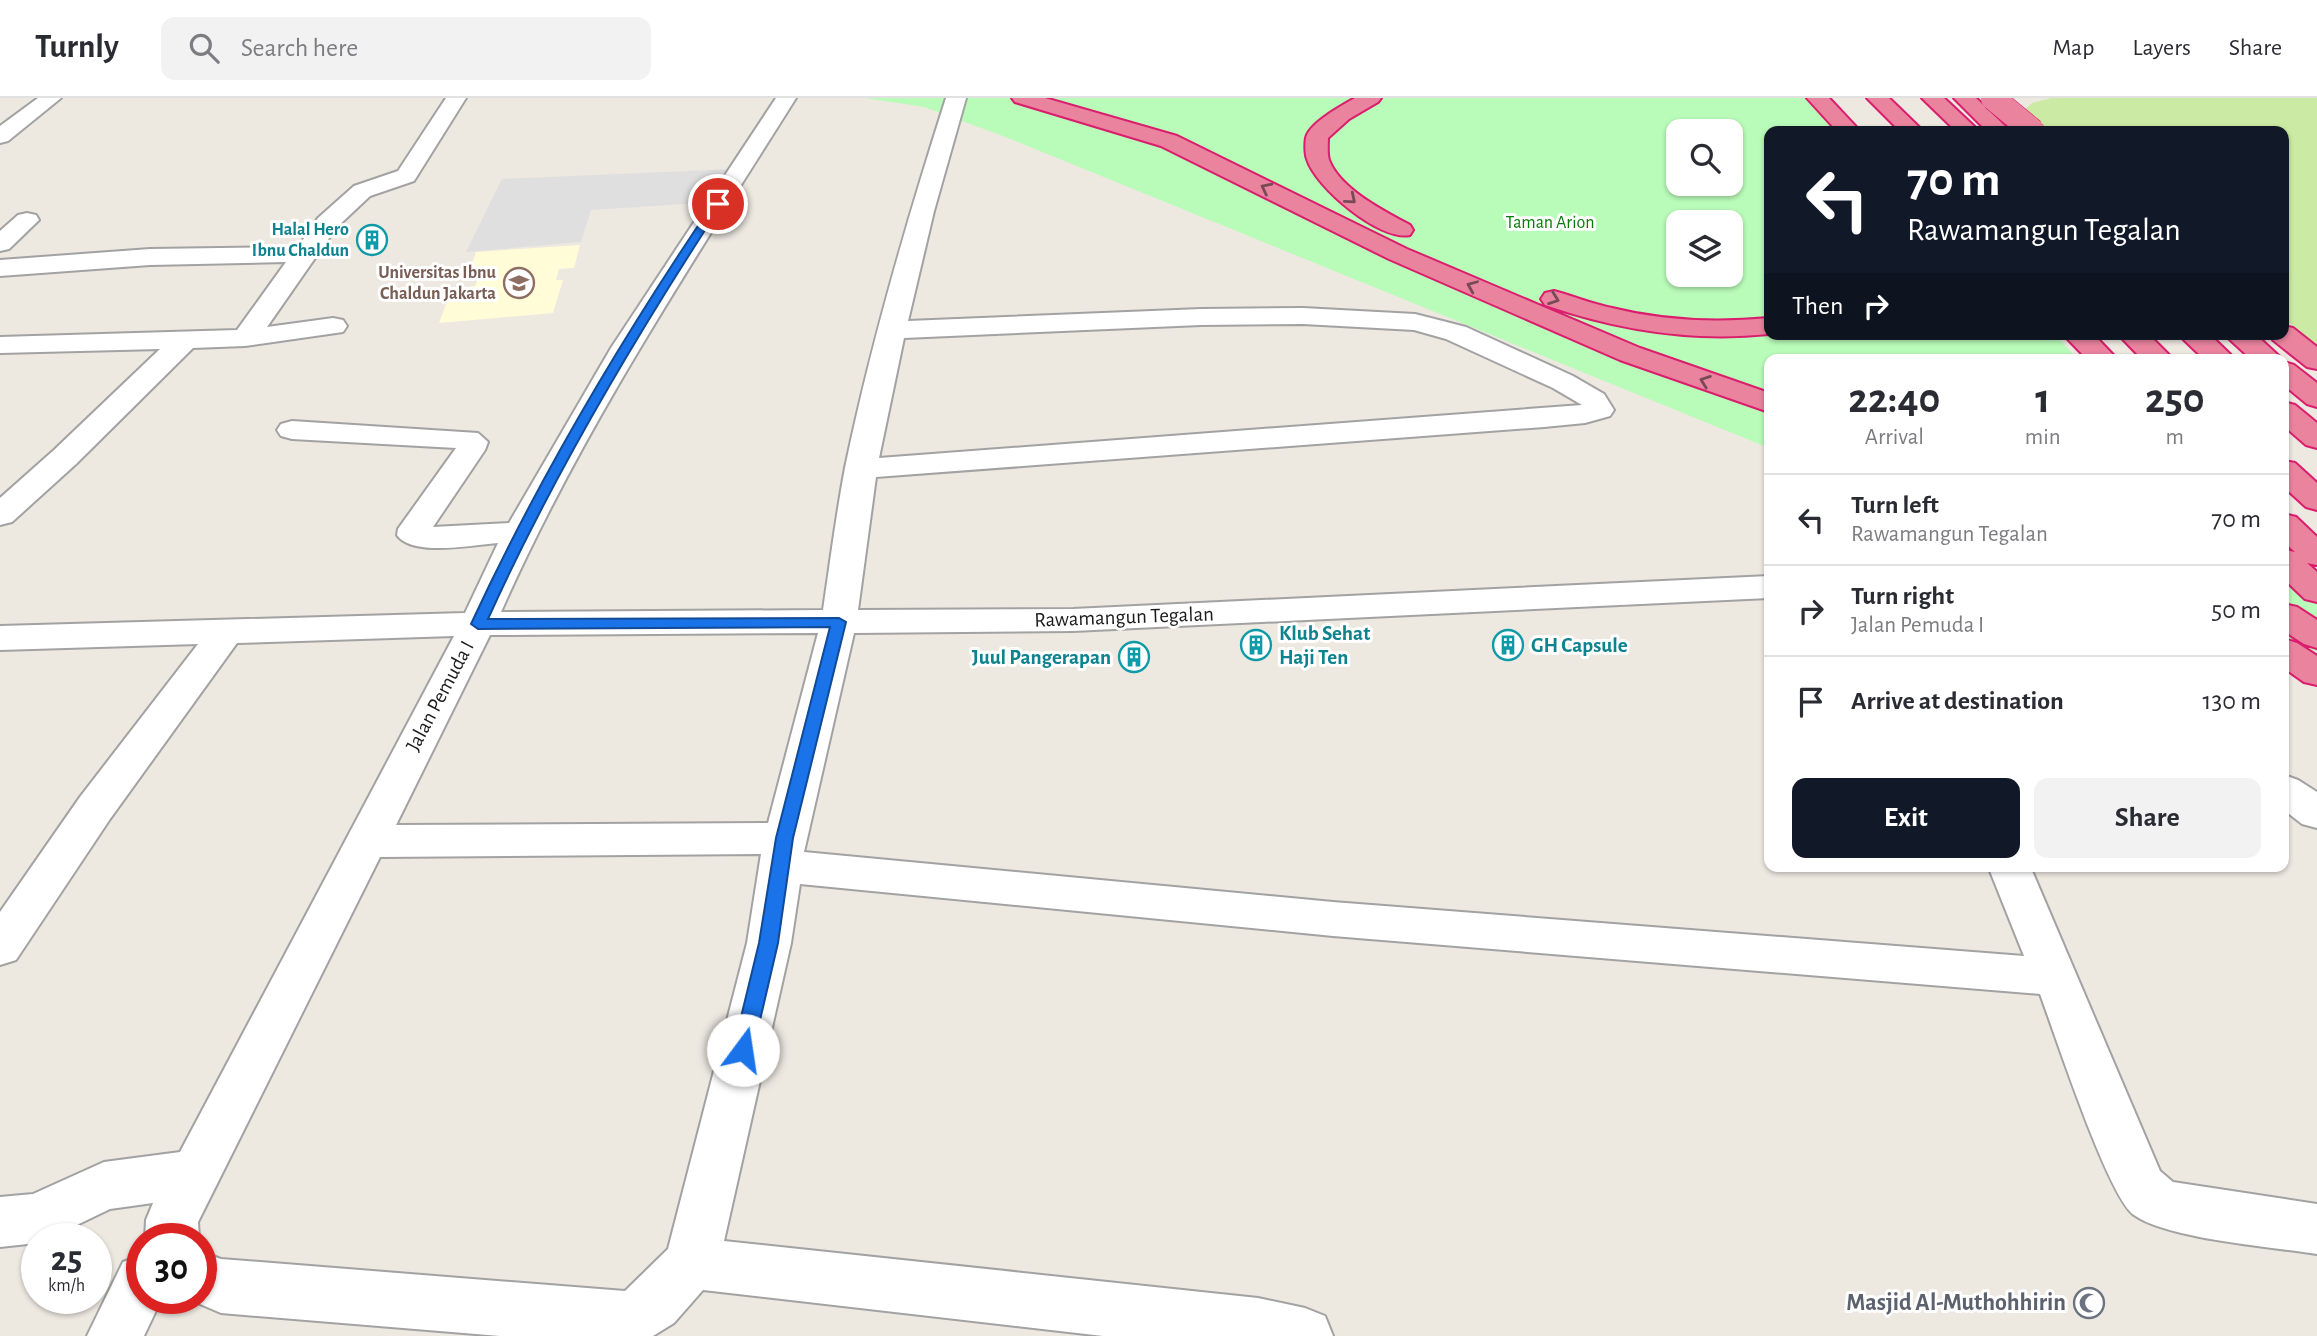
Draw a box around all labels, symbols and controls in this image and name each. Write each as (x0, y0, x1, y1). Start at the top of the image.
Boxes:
search box (161, 17, 651, 80)
icon: search (185, 29, 223, 67)
text: Turnly (35, 31, 119, 64)
text: Search here (241, 35, 358, 61)
text: Map (2052, 36, 2094, 60)
text: Layers (2132, 36, 2191, 60)
text: Share (2229, 36, 2282, 60)
map controls (1666, 119, 1743, 287)
button: search (1666, 119, 1743, 196)
icon: left (1792, 154, 1883, 245)
text: 70 m (1907, 156, 2001, 205)
pin (688, 174, 748, 234)
one-way arrow (1261, 182, 1273, 196)
icon: arrive (699, 185, 737, 223)
one-way arrow (1342, 191, 1355, 203)
button: layers (1666, 210, 1743, 287)
park label: Taman Arion (1506, 214, 1594, 232)
text: Rawamangun Tegalan (1907, 214, 2181, 246)
place label: Halal Hero Ibnu Chaldun (252, 221, 349, 260)
building icon: Halal Hero Ibnu Chaldun (355, 223, 389, 257)
place label: Universitas Ibnu Chaldun Jakarta (378, 264, 497, 303)
school or university icon: Universitas Ibnu Chaldun Jakarta (502, 266, 536, 300)
one-way arrow (1466, 280, 1479, 294)
icon: right (1857, 287, 1895, 325)
one-way arrow (1547, 291, 1559, 305)
text: Then (1792, 293, 1843, 319)
one-way arrow (1699, 375, 1711, 389)
text: 22:40 (1848, 378, 1940, 420)
text: 1 (2035, 378, 2050, 420)
text: 250 (2145, 378, 2205, 420)
text: Arrival (1865, 426, 1924, 449)
text: min (2025, 426, 2061, 449)
text: m (2166, 426, 2184, 449)
text: Turn left (1851, 492, 1939, 518)
icon: left (1792, 501, 1830, 539)
text: 70 m (2211, 506, 2261, 532)
text: Rawamangun Tegalan (1851, 523, 2048, 546)
text: Turn right (1851, 583, 1954, 609)
icon: right (1792, 592, 1830, 630)
text: 50 m (2211, 597, 2261, 623)
street label: Rawamangun Tegalan (1034, 603, 1214, 631)
text: Jalan Pemuda I (1851, 614, 1984, 637)
place label: Klub Sehat Haji Ten (1279, 623, 1370, 668)
building icon: Klub Sehat Haji Ten (1239, 628, 1273, 662)
building icon: GH Capsule (1491, 628, 1525, 662)
place label: GH Capsule (1531, 635, 1628, 656)
street label: Jalan Pemuda I (402, 637, 478, 755)
building icon: Juul Pangerapan (1117, 640, 1151, 674)
place label: Juul Pangerapan (972, 647, 1111, 668)
icon: arrive (1792, 683, 1830, 721)
text: Arrive at destination (1851, 688, 2064, 714)
text: 130 m (2203, 688, 2261, 714)
button: Exit (1792, 778, 2020, 858)
button: Share (2034, 778, 2261, 858)
position arrow (706, 1013, 780, 1087)
speed limit sign: 30 (126, 1223, 217, 1314)
text: 25 (51, 1242, 82, 1277)
text: km/h (48, 1277, 85, 1295)
mosque icon: Masjid Al-Muthohhirin (2072, 1286, 2106, 1320)
place label: Masjid Al-Muthohhirin (1846, 1291, 2066, 1315)

